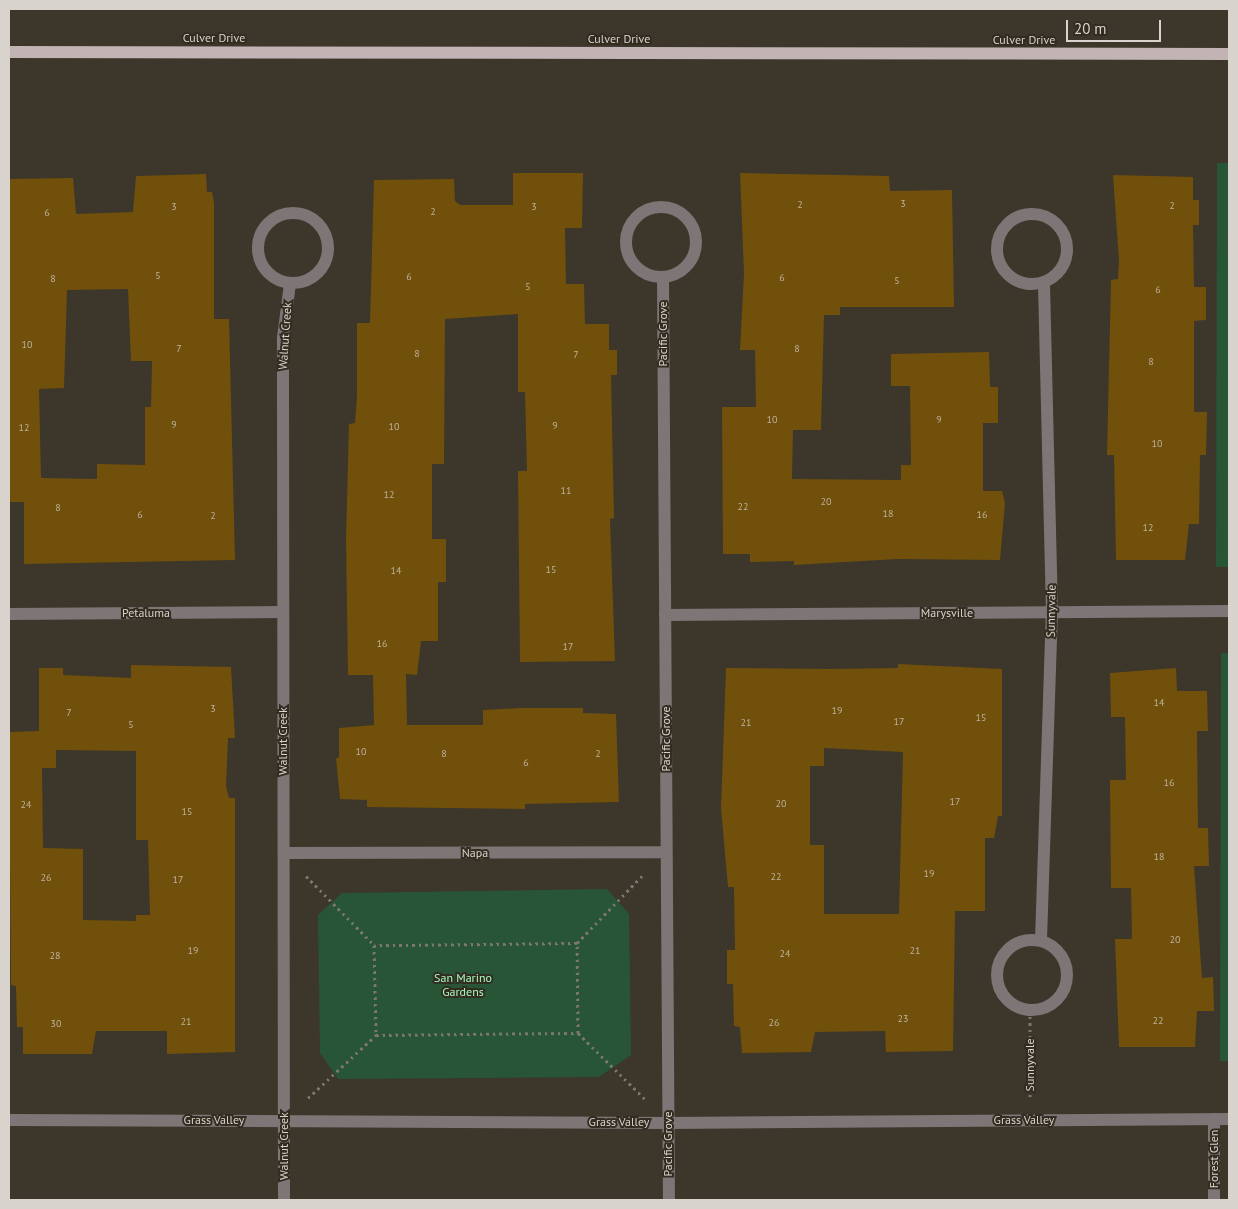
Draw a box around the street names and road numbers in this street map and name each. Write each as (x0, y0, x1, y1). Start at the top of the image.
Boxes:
street label: Culver Drive (183, 31, 245, 45)
street label: Culver Drive (588, 32, 650, 46)
street label: Culver Drive (993, 33, 1055, 47)
street label: Pacific Grove (656, 301, 670, 367)
street label: Walnut Creek (275, 302, 295, 370)
street label: Sunnyvale (1043, 584, 1059, 638)
street label: Petaluma (122, 606, 170, 620)
street label: Marysville (921, 606, 973, 620)
street label: Pacific Grove (659, 706, 673, 772)
street label: Walnut Creek (276, 707, 290, 775)
street label: Napa (462, 846, 488, 860)
street label: Sunnyvale (1023, 1039, 1037, 1091)
street label: Pacific Grove (661, 1111, 675, 1177)
street label: Walnut Creek (277, 1112, 291, 1180)
street label: Grass Valley (183, 1113, 245, 1127)
street label: Grass Valley (993, 1113, 1055, 1127)
street label: Grass Valley (588, 1115, 650, 1129)
street label: Forest Glen (1207, 1130, 1221, 1188)

